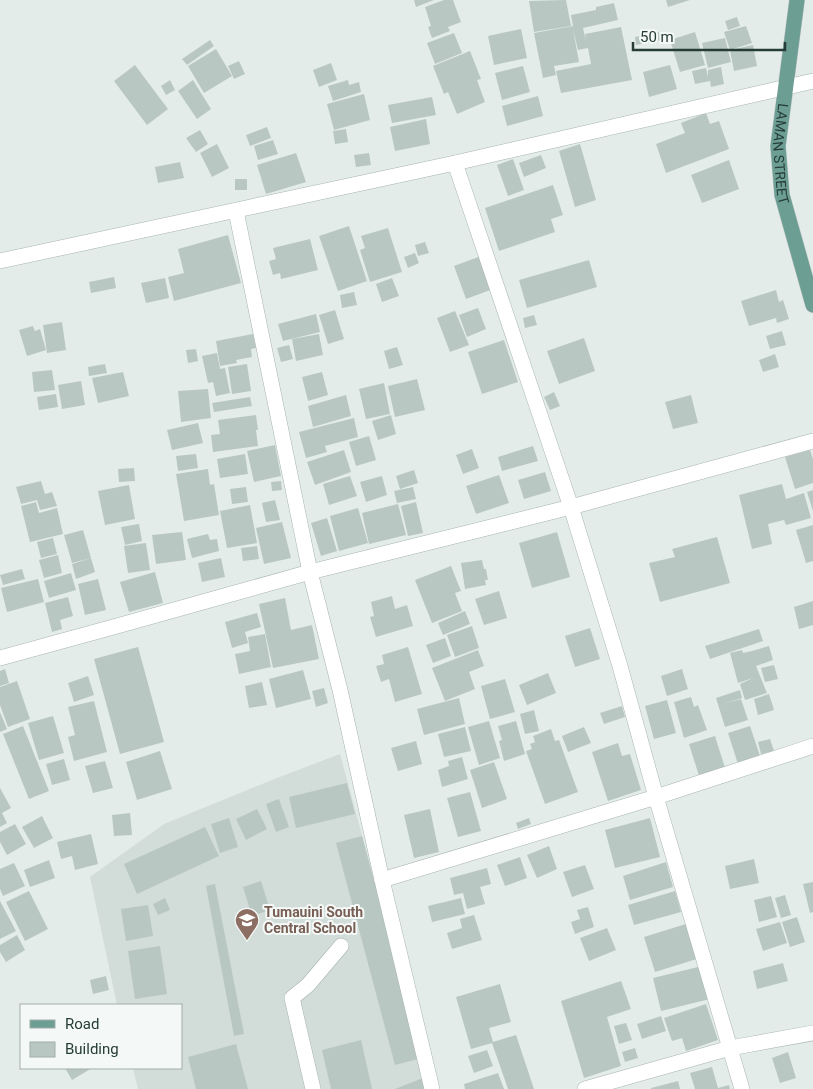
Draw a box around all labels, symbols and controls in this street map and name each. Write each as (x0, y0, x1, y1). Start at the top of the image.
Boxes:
scale bar (633, 20, 786, 52)
text: 50 m (640, 28, 674, 46)
street label: LAMAN STREET (770, 102, 792, 207)
place label: Tumauini South Central School (264, 904, 363, 936)
school or university icon: Tumauini South Central School (234, 907, 260, 941)
legend (20, 1004, 182, 1069)
text: Road (65, 1015, 99, 1033)
text: Building (65, 1040, 119, 1058)

